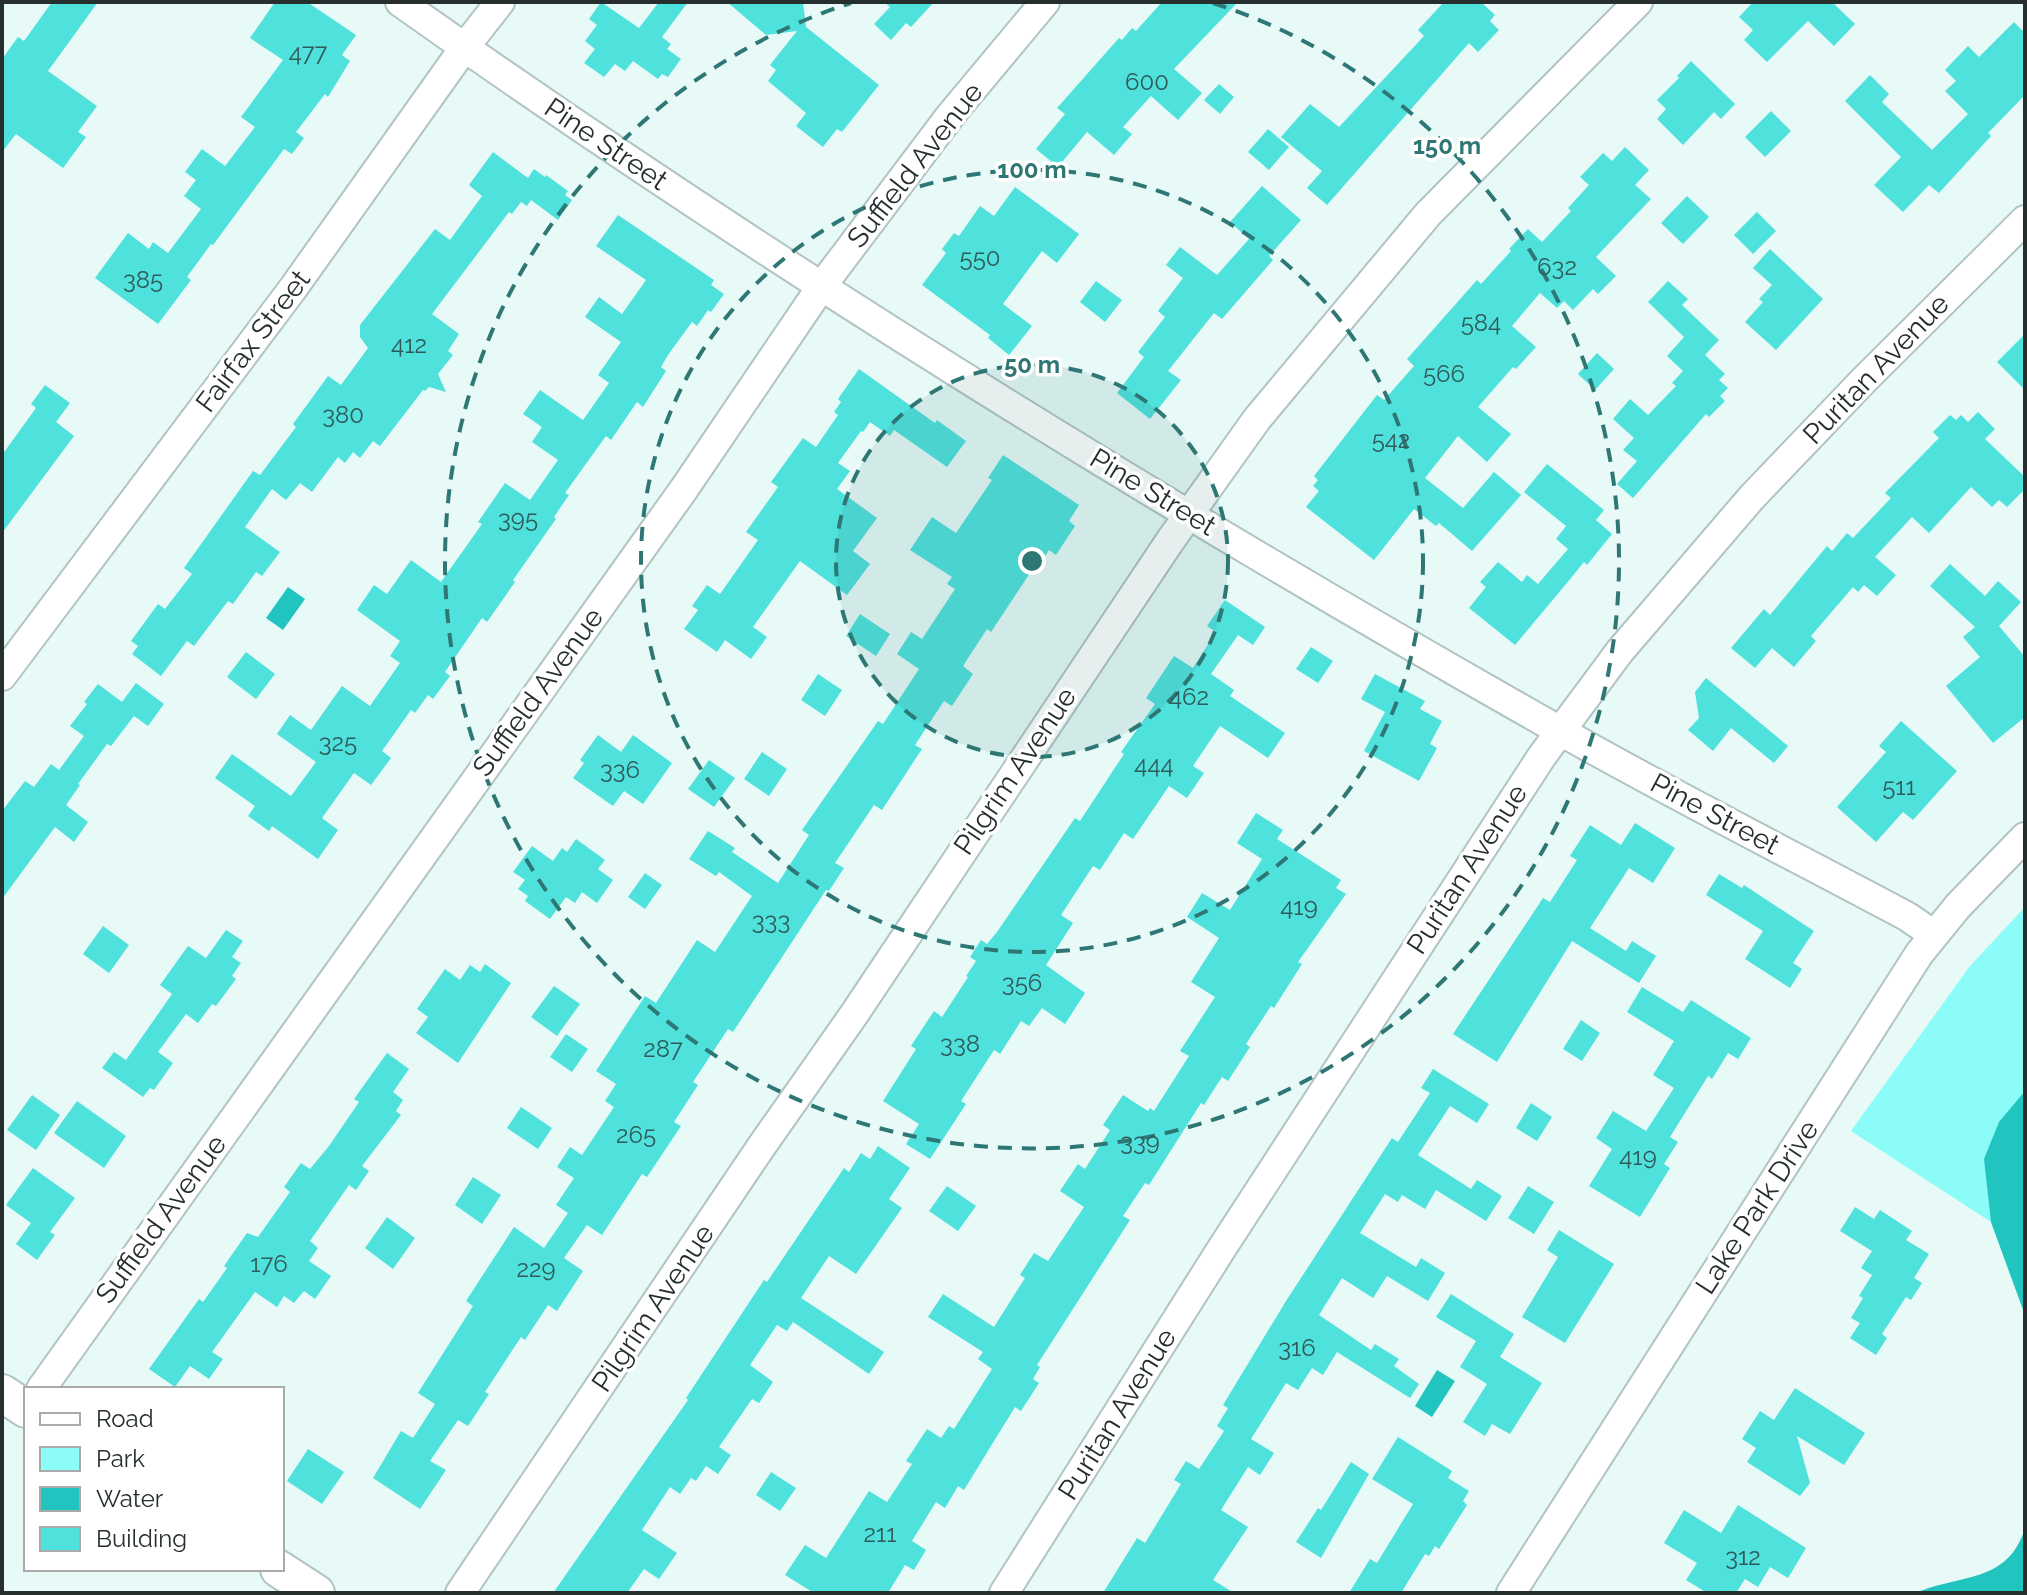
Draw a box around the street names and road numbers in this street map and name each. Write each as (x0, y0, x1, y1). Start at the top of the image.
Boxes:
street label: Suffield Avenue (840, 76, 990, 254)
street label: Pine Street (538, 91, 674, 197)
street label: Fairfax Street (189, 263, 317, 418)
street label: Puritan Avenue (1796, 287, 1956, 451)
street label: Pine Street (1084, 442, 1222, 543)
street label: Suffield Avenue (466, 601, 610, 783)
street label: Pilgrim Avenue (947, 681, 1083, 861)
street label: Pine Street (1645, 766, 1786, 862)
street label: Puritan Avenue (1400, 778, 1534, 960)
street label: Lake Park Drive (1689, 1114, 1825, 1300)
street label: Suffield Avenue (89, 1128, 233, 1310)
street label: Pilgrim Avenue (585, 1218, 721, 1398)
street label: Puritan Avenue (1051, 1322, 1183, 1506)

